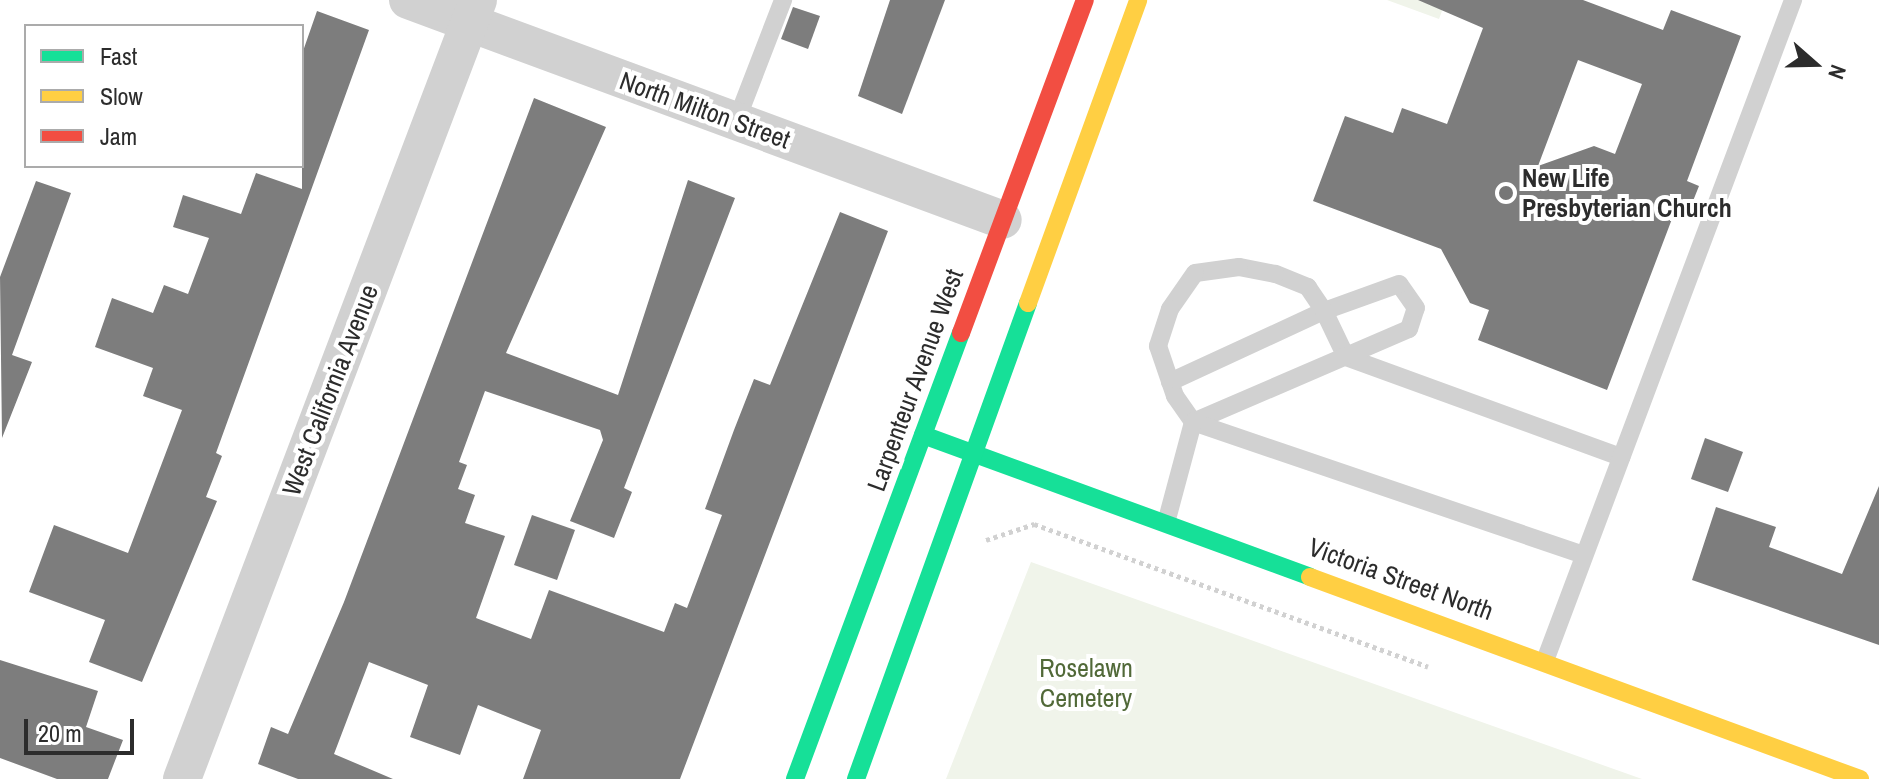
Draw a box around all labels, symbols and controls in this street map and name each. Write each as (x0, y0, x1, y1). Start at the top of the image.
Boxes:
legend (24, 24, 304, 168)
north arrow (1775, 24, 1855, 104)
text: Fast (100, 40, 137, 72)
text: N (1821, 61, 1854, 83)
street label: North Milton Street (616, 65, 794, 155)
text: Slow (100, 80, 143, 112)
text: Jam (100, 120, 137, 152)
place label: New Life Presbyterian Church (1522, 162, 1732, 224)
marker: New Life Presbyterian Church (1497, 184, 1515, 202)
street label: Larpenteur Avenue West (860, 264, 970, 496)
street label: West California Avenue (275, 280, 385, 500)
street label: Victoria Street North (1305, 531, 1497, 627)
park label: Roselawn Cemetery (1039, 652, 1133, 714)
scale bar (28, 703, 138, 753)
text: 20 m (38, 717, 82, 749)

